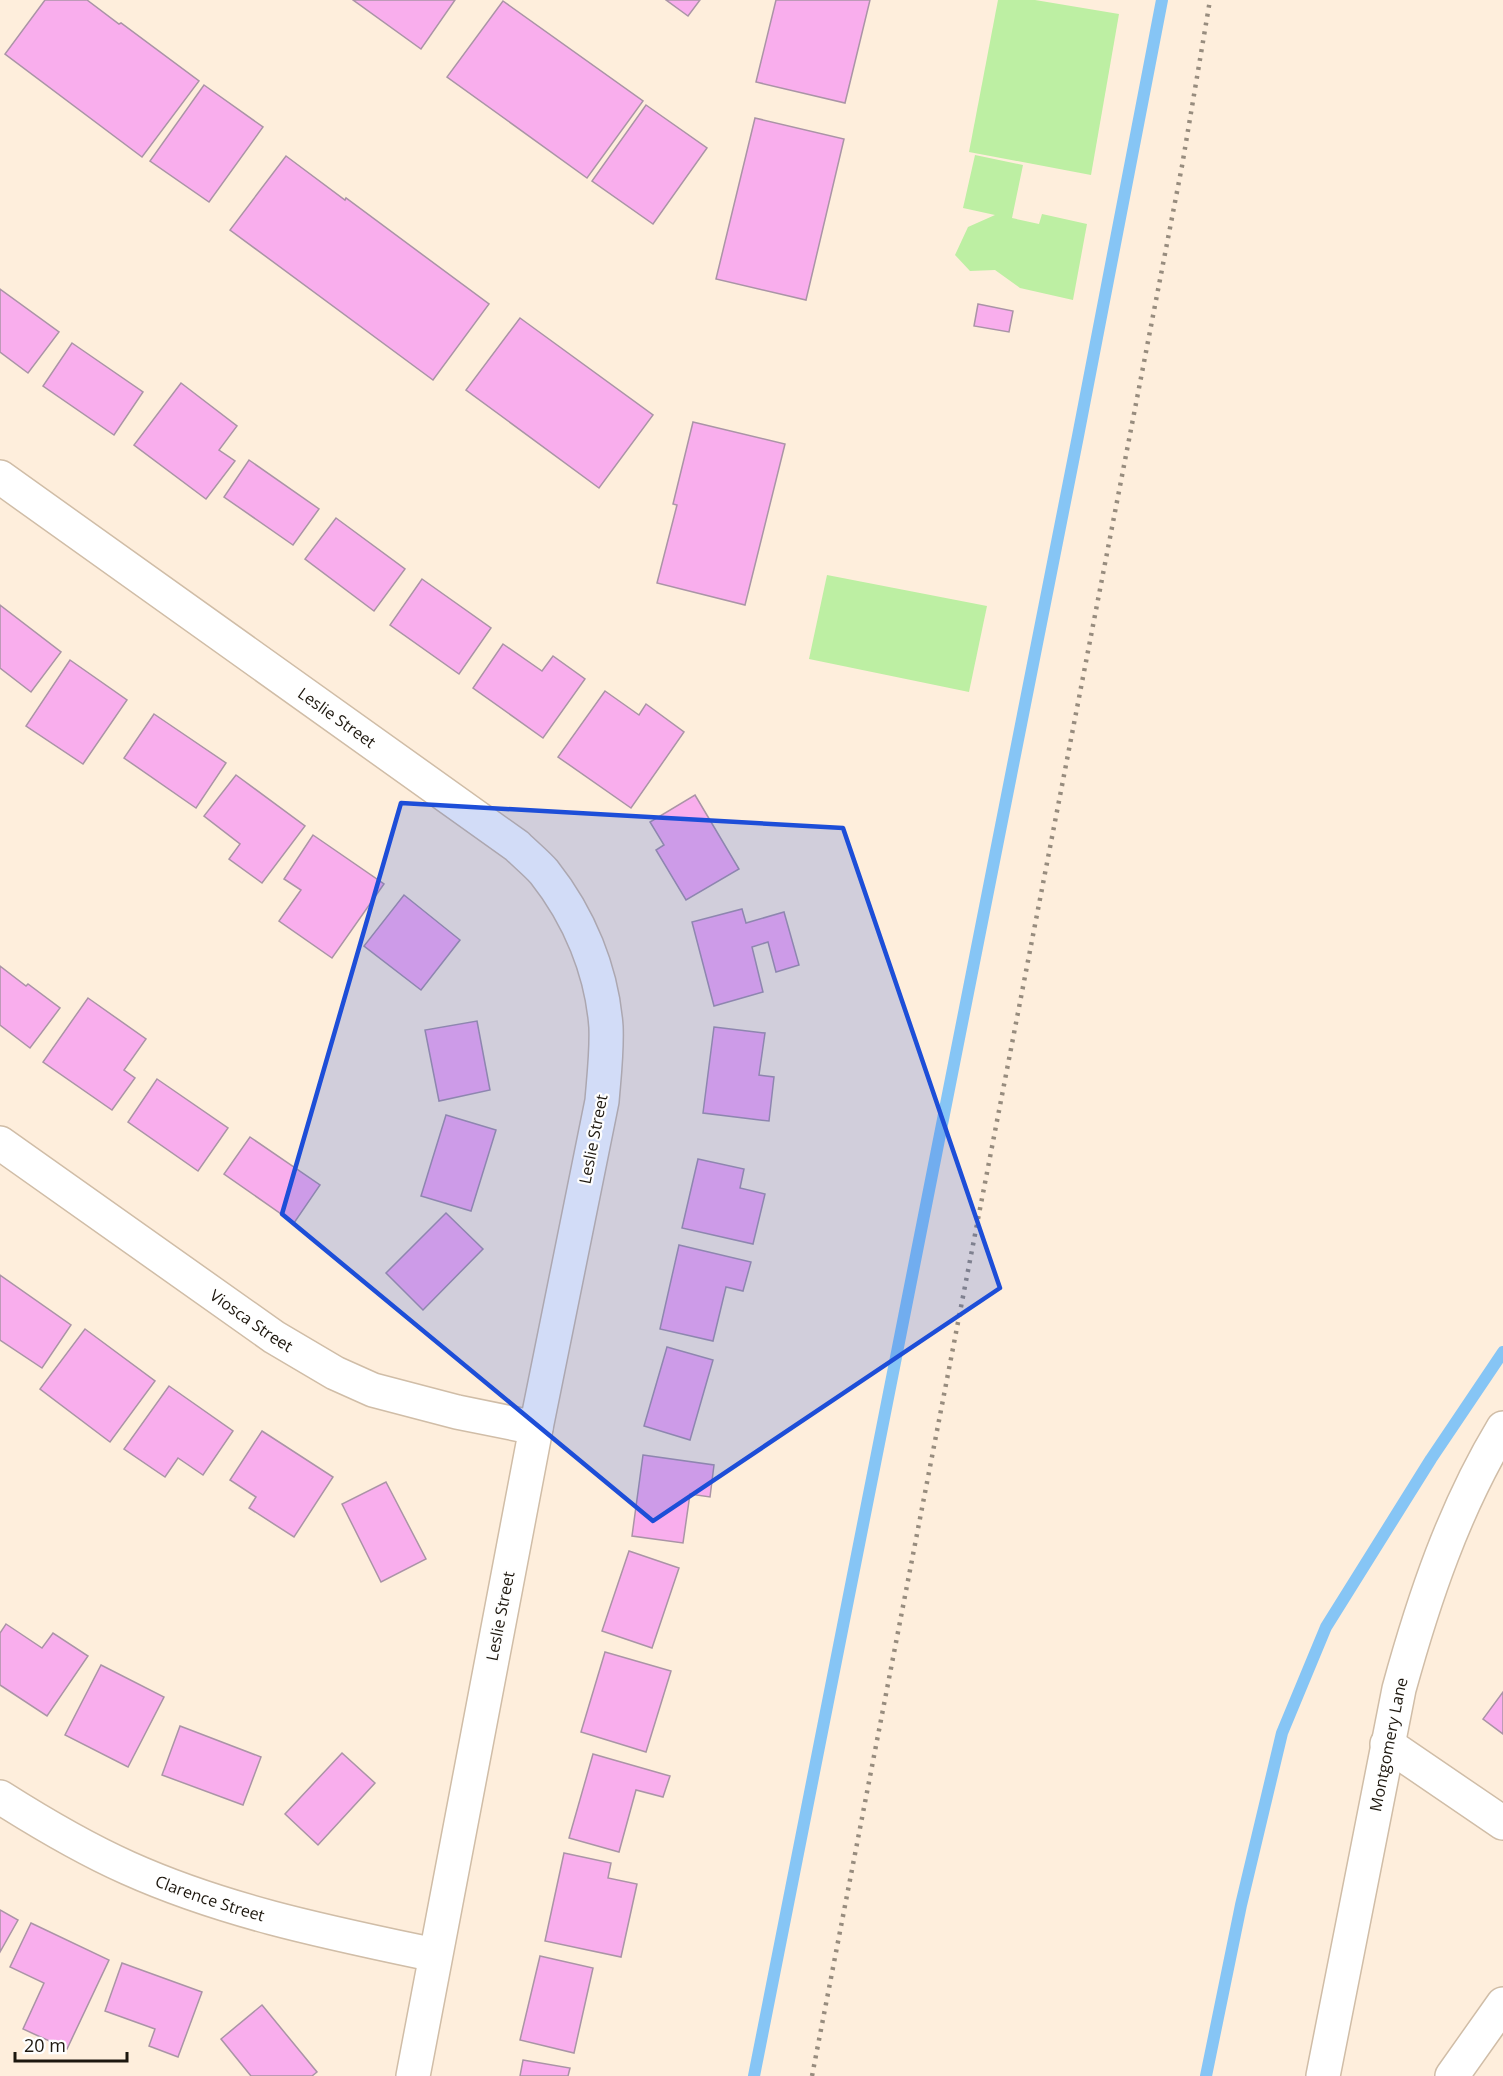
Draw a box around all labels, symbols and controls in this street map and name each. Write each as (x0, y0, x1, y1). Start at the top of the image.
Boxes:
street label: Leslie Street (294, 682, 381, 753)
street label: Leslie Street (574, 1092, 613, 1186)
street label: Viosca Street (206, 1284, 297, 1357)
street label: Leslie Street (481, 1569, 520, 1663)
street label: Montgomery Lane (1364, 1675, 1413, 1813)
street label: Clarence Street (152, 1870, 267, 1926)
scale bar (15, 2025, 128, 2063)
text: 20 m (24, 2033, 66, 2057)

